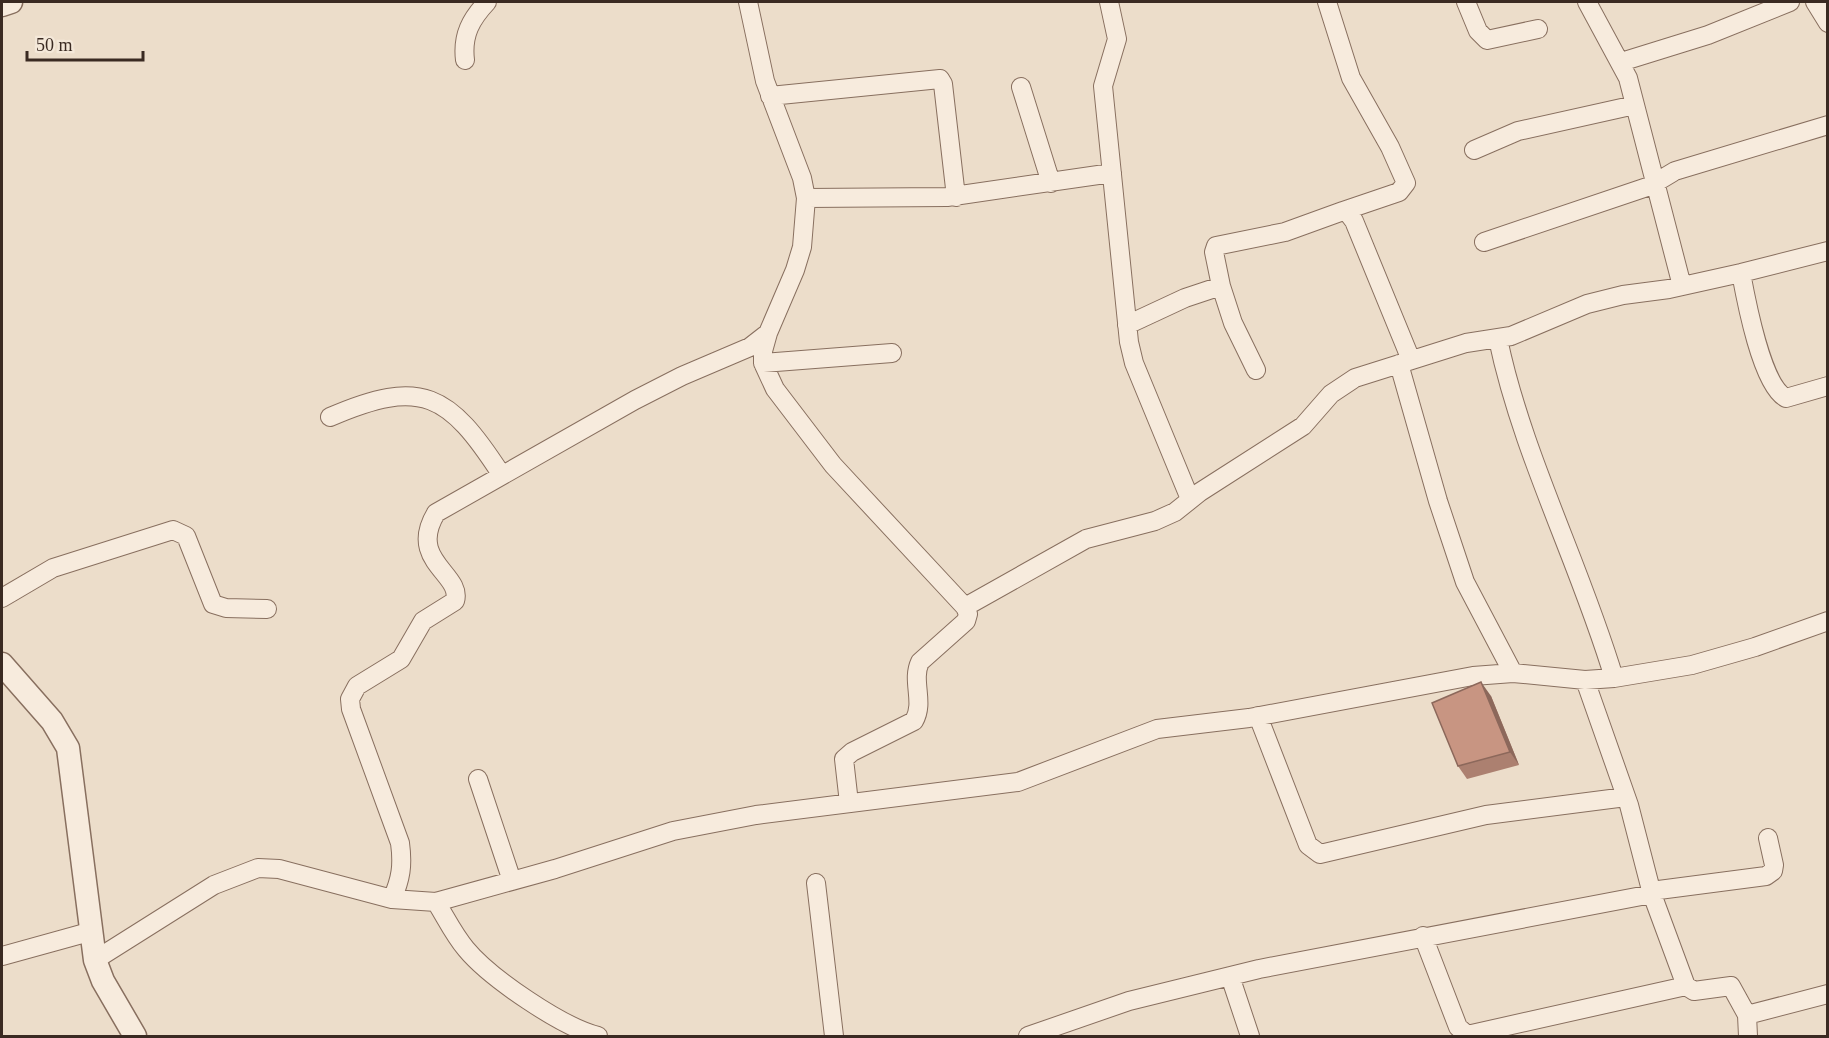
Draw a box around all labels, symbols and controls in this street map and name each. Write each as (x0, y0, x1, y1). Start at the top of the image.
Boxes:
scale bar (27, 24, 142, 62)
text: 50 m (36, 35, 73, 55)

